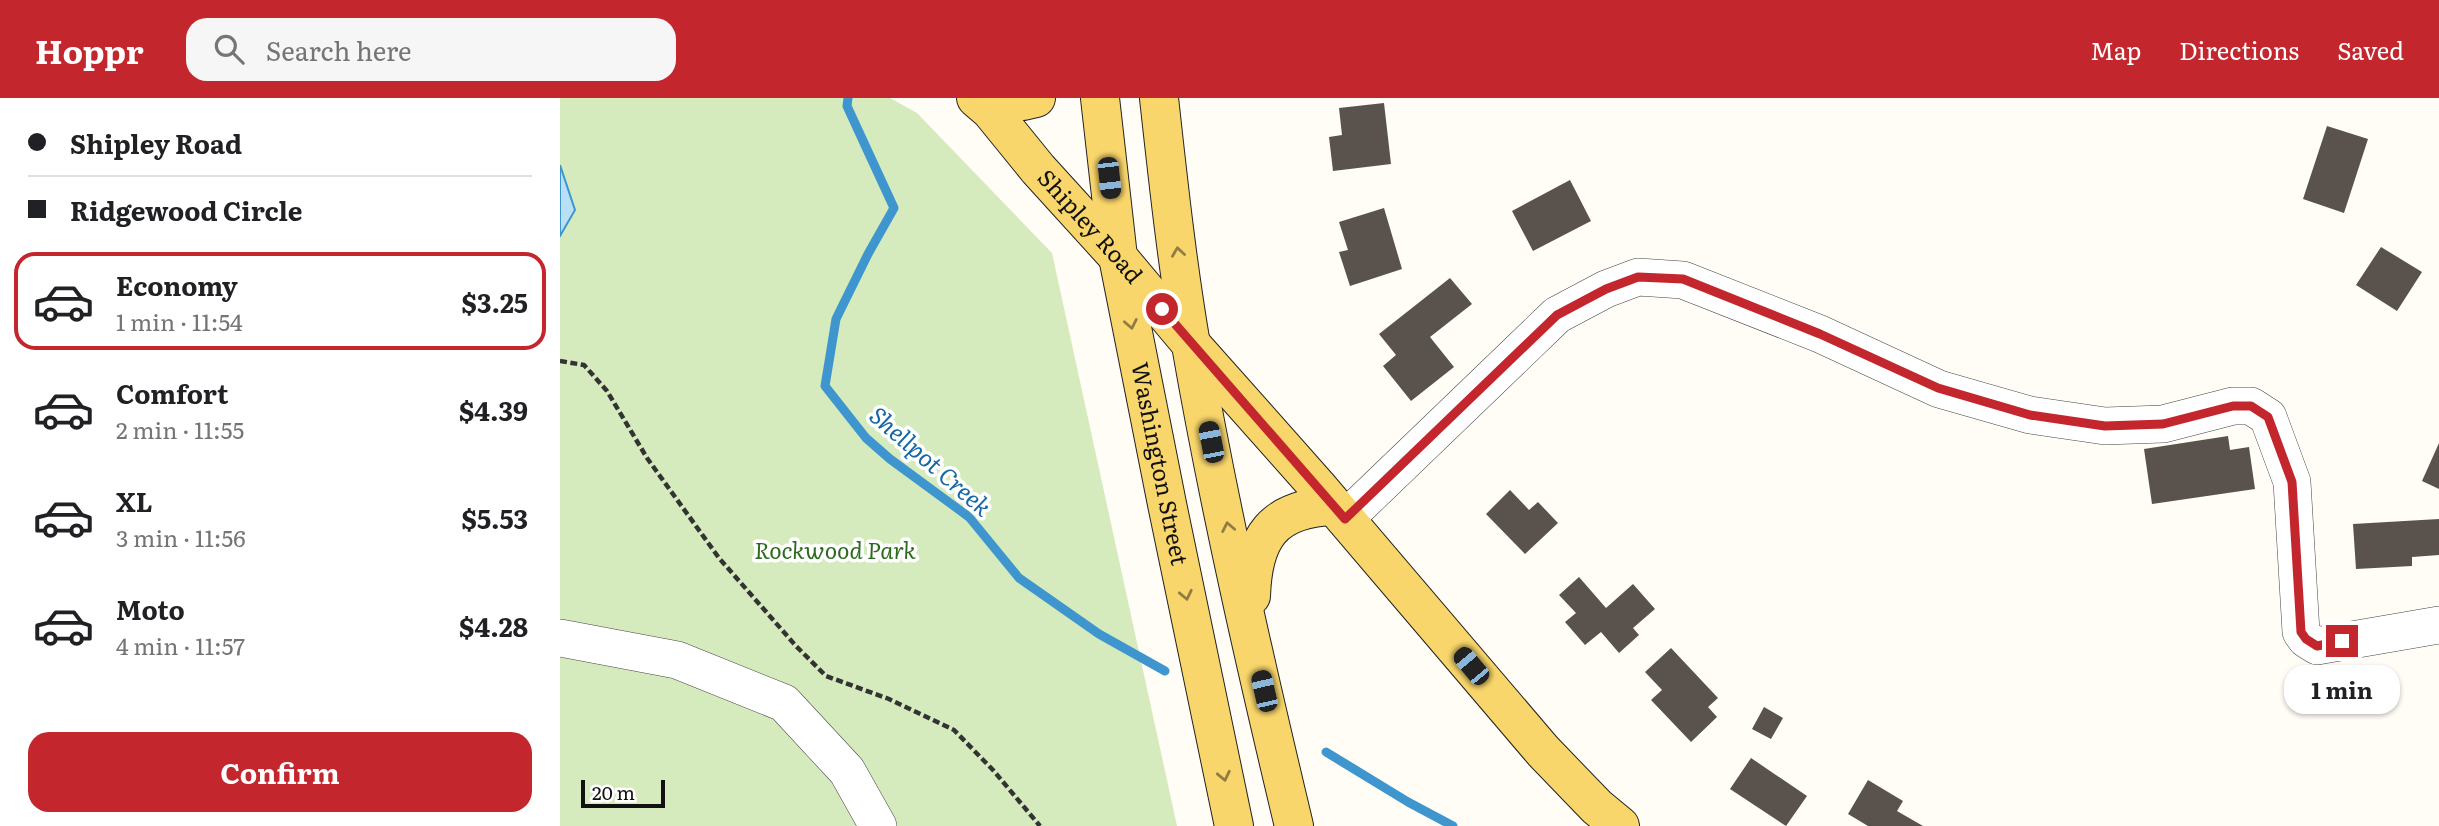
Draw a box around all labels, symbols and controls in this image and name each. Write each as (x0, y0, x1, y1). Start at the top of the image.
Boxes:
search box (186, 18, 676, 81)
text: Hoppr (35, 25, 144, 74)
icon: search (210, 30, 248, 68)
text: Search here (266, 30, 412, 69)
text: Map (2090, 32, 2141, 67)
text: Directions (2179, 32, 2299, 67)
text: Saved (2337, 32, 2404, 67)
text: Shipley Road (70, 123, 242, 162)
car (1097, 156, 1122, 200)
street label: Shipley Road (1031, 161, 1152, 290)
text: Ridgewood Circle (70, 190, 303, 229)
one-way arrow (1171, 246, 1186, 258)
text: Economy (116, 265, 238, 304)
icon: car (32, 270, 95, 333)
text: $3.25 (461, 282, 528, 321)
route start (1146, 293, 1178, 325)
text: 1 min · 11:54 (116, 304, 243, 338)
one-way arrow (1123, 318, 1138, 330)
street label: Washington Street (1124, 359, 1198, 569)
text: Comfort (116, 373, 228, 412)
icon: car (32, 378, 95, 441)
text: $4.39 (459, 390, 528, 429)
water label: Shellpot Creek (863, 397, 1001, 524)
text: 2 min · 11:55 (116, 412, 244, 446)
car (1197, 419, 1226, 465)
text: XL (116, 481, 153, 520)
icon: car (32, 486, 95, 549)
text: $5.53 (461, 498, 528, 537)
text: 3 min · 11:56 (116, 520, 246, 554)
one-way arrow (1221, 521, 1236, 533)
park label: Rockwood Park (754, 532, 916, 566)
text: Moto (116, 589, 185, 628)
one-way arrow (1177, 589, 1192, 601)
icon: car (32, 594, 95, 657)
text: $4.28 (459, 606, 528, 645)
route end (2326, 625, 2358, 657)
text: 4 min · 11:57 (116, 628, 245, 662)
car (1450, 643, 1493, 689)
callout: 1 min (2284, 666, 2400, 714)
car (1250, 668, 1279, 714)
text: 1 min (2311, 672, 2373, 706)
button: Confirm (28, 732, 532, 812)
one-way arrow (1215, 770, 1230, 782)
scale bar (581, 777, 665, 809)
text: 20 m (592, 778, 635, 806)

